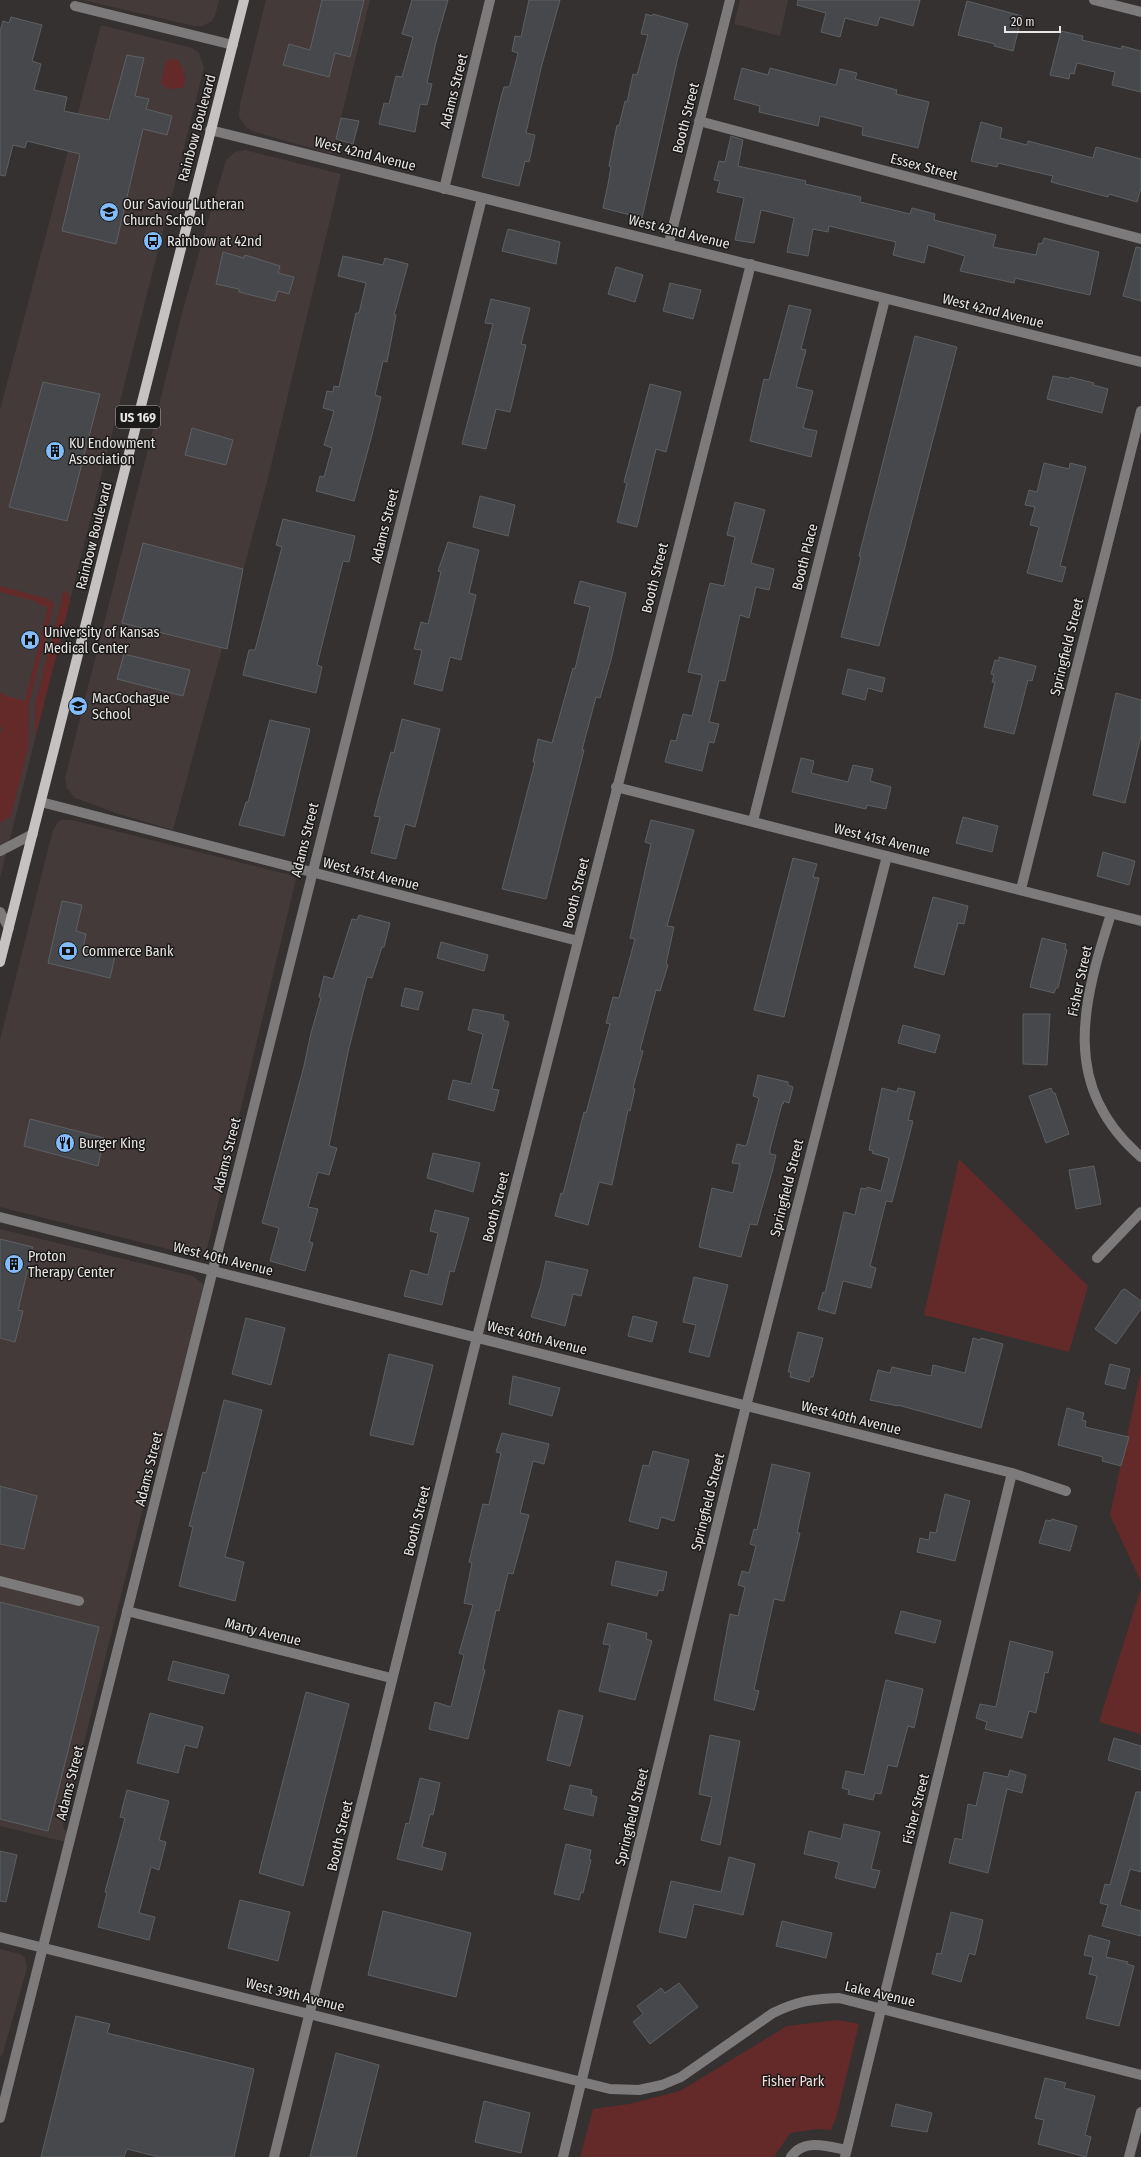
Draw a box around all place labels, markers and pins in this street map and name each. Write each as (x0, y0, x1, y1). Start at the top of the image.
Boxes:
place label: Our Saviour Lutheran Church School (123, 196, 244, 229)
school or university icon: Our Saviour Lutheran Church School (98, 201, 120, 223)
bus stop icon: Rainbow at 42nd (142, 230, 164, 252)
place label: Rainbow at 42nd (167, 233, 262, 250)
place label: KU Endowment Association (69, 435, 156, 468)
building icon: KU Endowment Association (44, 440, 66, 462)
place label: University of Kansas Medical Center (44, 624, 160, 657)
hospital icon: University of Kansas Medical Center (19, 629, 41, 651)
place label: MacCochague School (92, 690, 170, 723)
school or university icon: MacCochague School (67, 695, 89, 717)
bank icon: Commerce Bank (57, 940, 79, 962)
place label: Commerce Bank (82, 943, 174, 960)
restaurant icon: Burger King (54, 1132, 76, 1154)
place label: Burger King (79, 1135, 145, 1152)
place label: Proton Therapy Center (28, 1248, 114, 1281)
building icon: Proton Therapy Center (3, 1253, 25, 1275)

